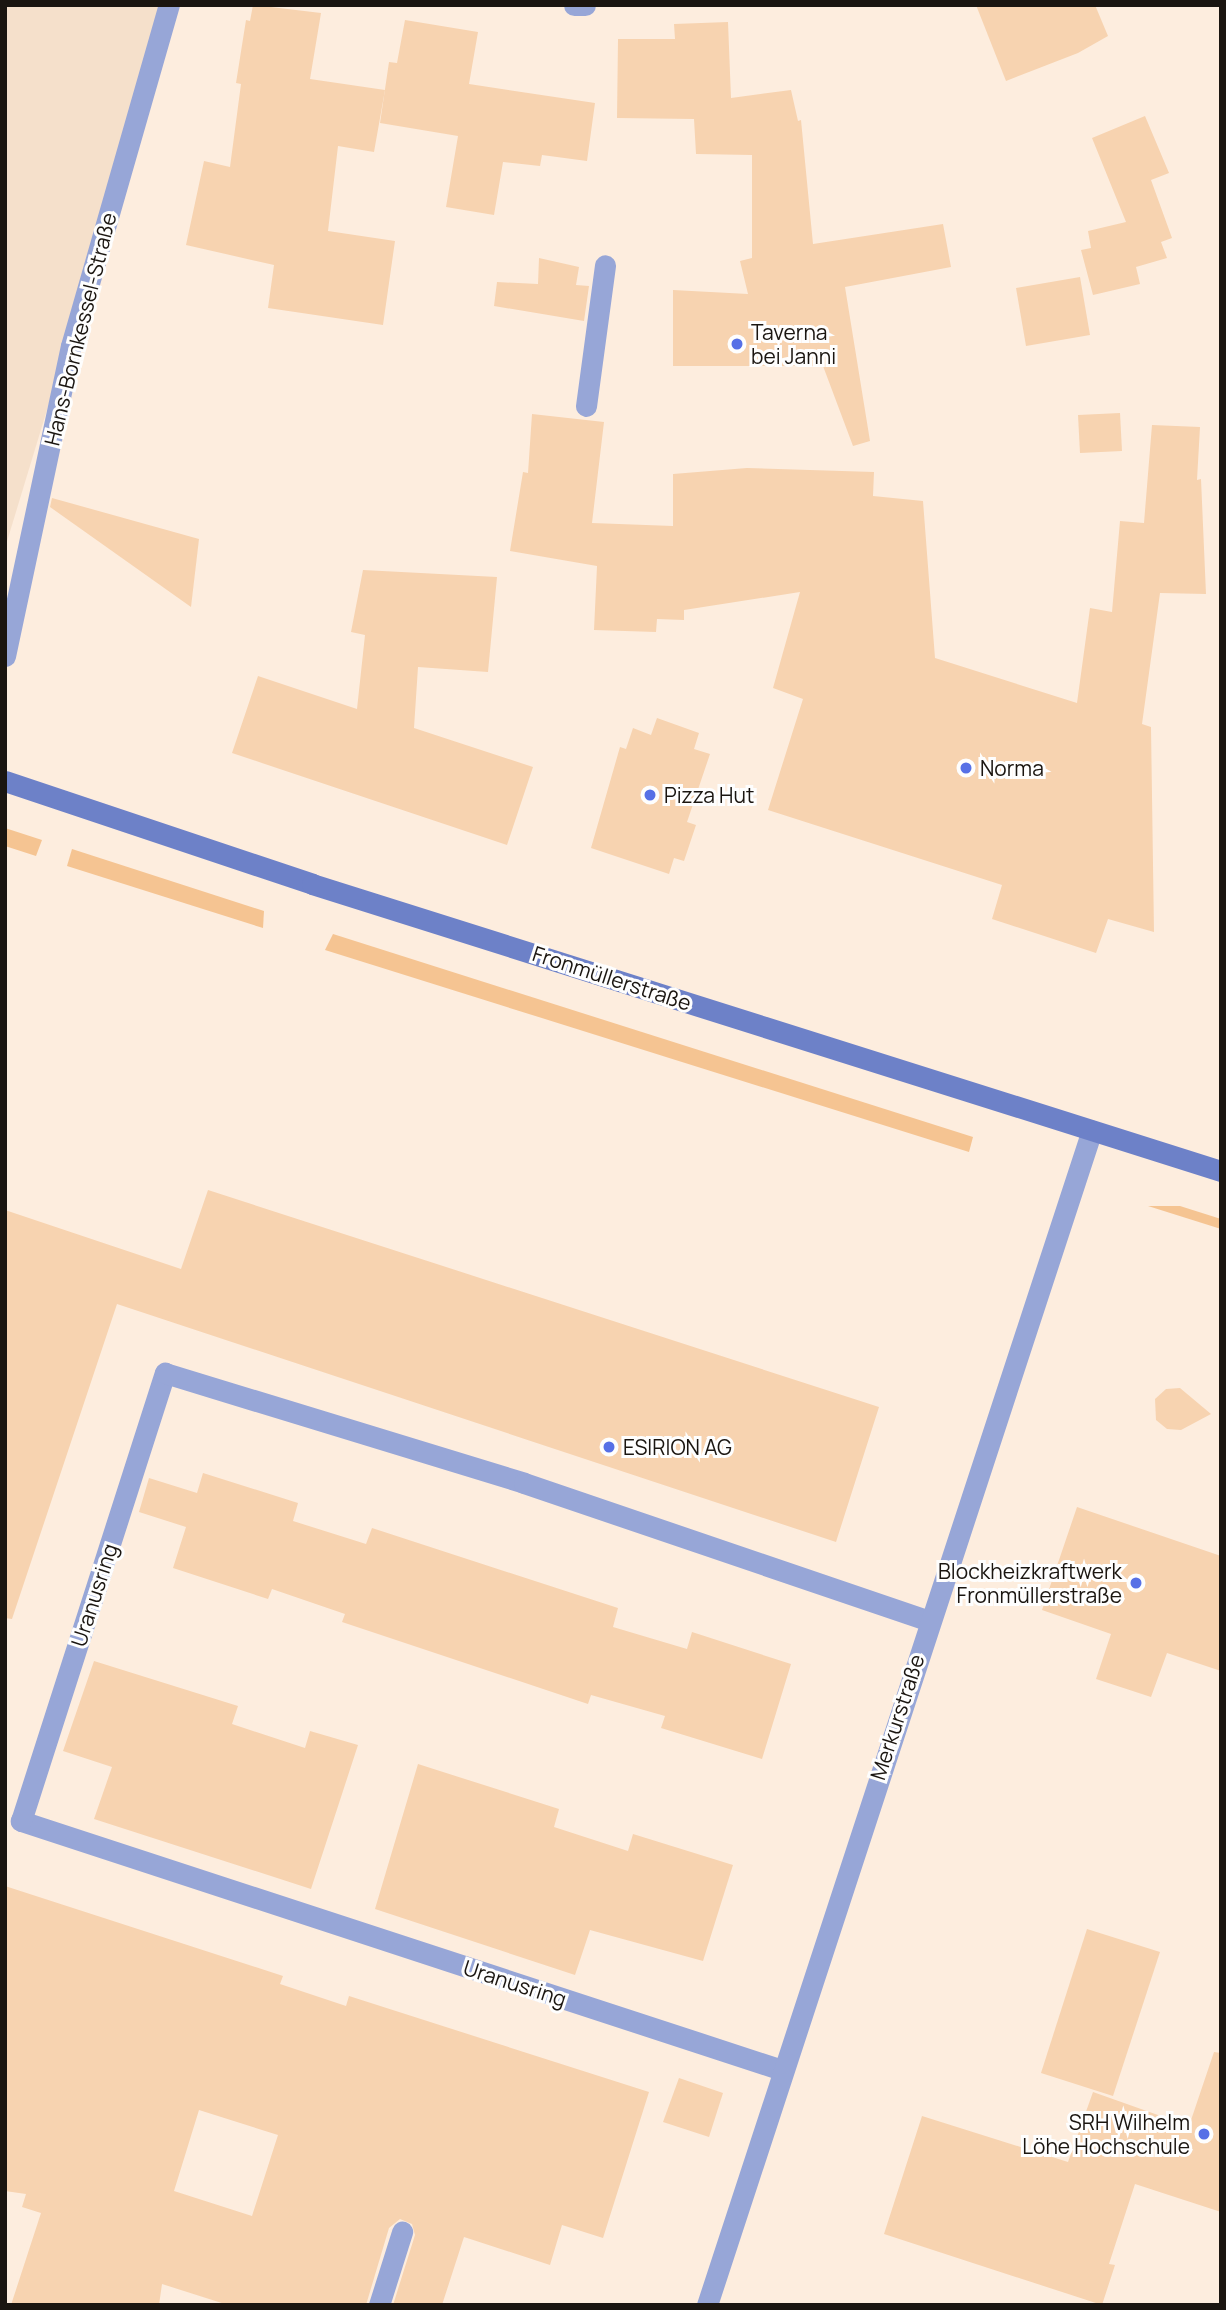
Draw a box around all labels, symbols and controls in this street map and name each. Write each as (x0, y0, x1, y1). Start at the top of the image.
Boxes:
street label: Hans-Bornkessel-Straße (39, 210, 121, 448)
place label: Taverna bei Janni (751, 319, 836, 369)
marker: Taverna bei Janni (729, 336, 745, 352)
place label: Norma (980, 755, 1044, 781)
marker: Norma (958, 760, 974, 776)
place label: Pizza Hut (664, 782, 754, 808)
marker: Pizza Hut (642, 787, 658, 803)
street label: Fronmüllerstraße (529, 940, 695, 1016)
place label: ESIRION AG (623, 1434, 732, 1460)
marker: ESIRION AG (601, 1439, 617, 1455)
street label: Uranusring (65, 1540, 123, 1650)
place label: Blockheizkraftwerk Fronmüllerstraße (938, 1558, 1122, 1608)
marker: Blockheizkraftwerk Fronmüllerstraße (1128, 1575, 1144, 1591)
street label: Merkurstraße (865, 1651, 929, 1783)
street label: Uranusring (460, 1954, 570, 2012)
place label: SRH Wilhelm Löhe Hochschule (1022, 2109, 1190, 2159)
marker: SRH Wilhelm Löhe Hochschule (1196, 2126, 1212, 2142)

